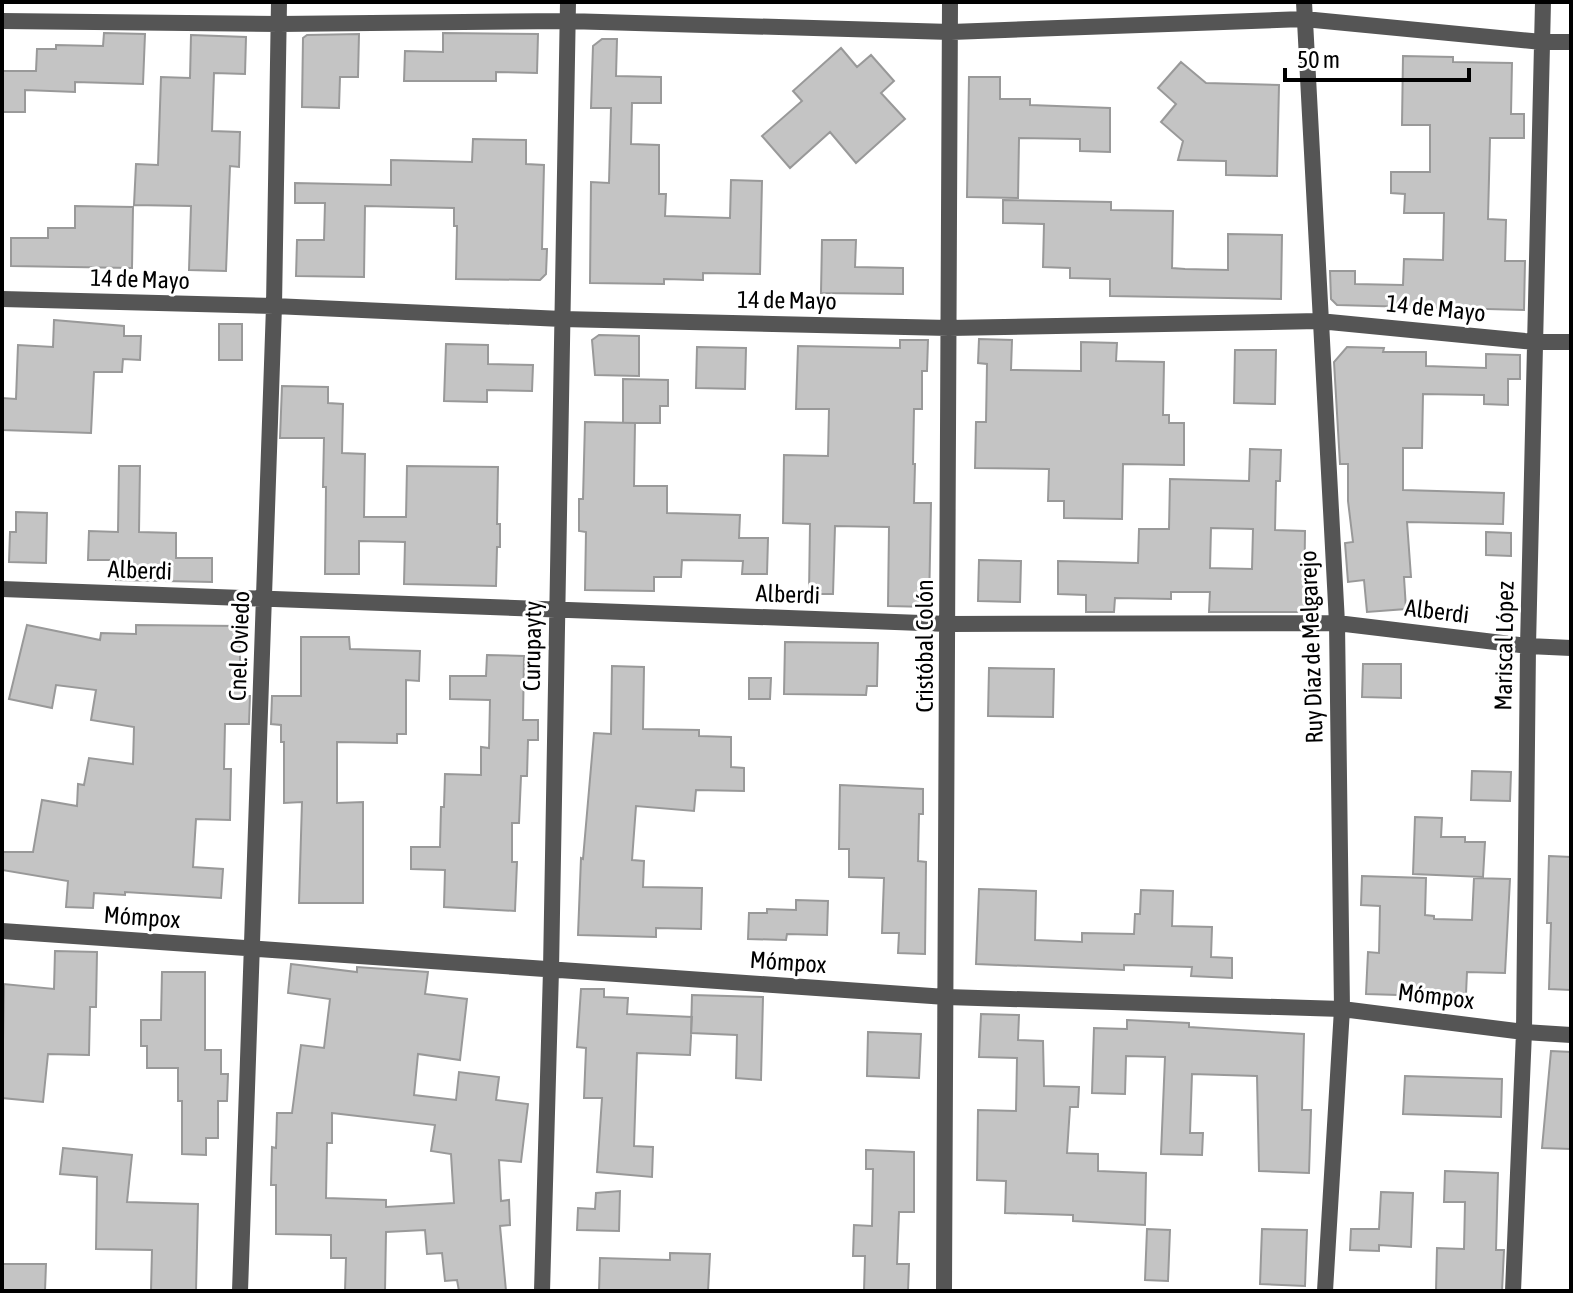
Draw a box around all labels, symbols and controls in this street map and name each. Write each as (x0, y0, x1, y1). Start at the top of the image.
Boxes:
scale bar (1285, 32, 1469, 82)
text: 50 m (1297, 46, 1340, 73)
street label: 14 de Mayo (90, 264, 190, 294)
street label: 14 de Mayo (737, 286, 837, 314)
street label: 14 de Mayo (1385, 289, 1487, 327)
street label: Ruy Díaz de Melgarejo (1294, 550, 1328, 744)
street label: Alberdi (107, 555, 173, 585)
street label: Alberdi (755, 579, 821, 609)
street label: Cristóbal Colón (911, 579, 938, 713)
street label: Mariscal López (1489, 581, 1519, 711)
street label: Cnel. Oviedo (224, 590, 254, 702)
street label: Alberdi (1403, 594, 1471, 628)
street label: Curupayty (518, 601, 546, 691)
street label: Mómpox (103, 901, 182, 933)
street label: Mómpox (749, 946, 828, 978)
street label: Mómpox (1396, 978, 1476, 1014)

